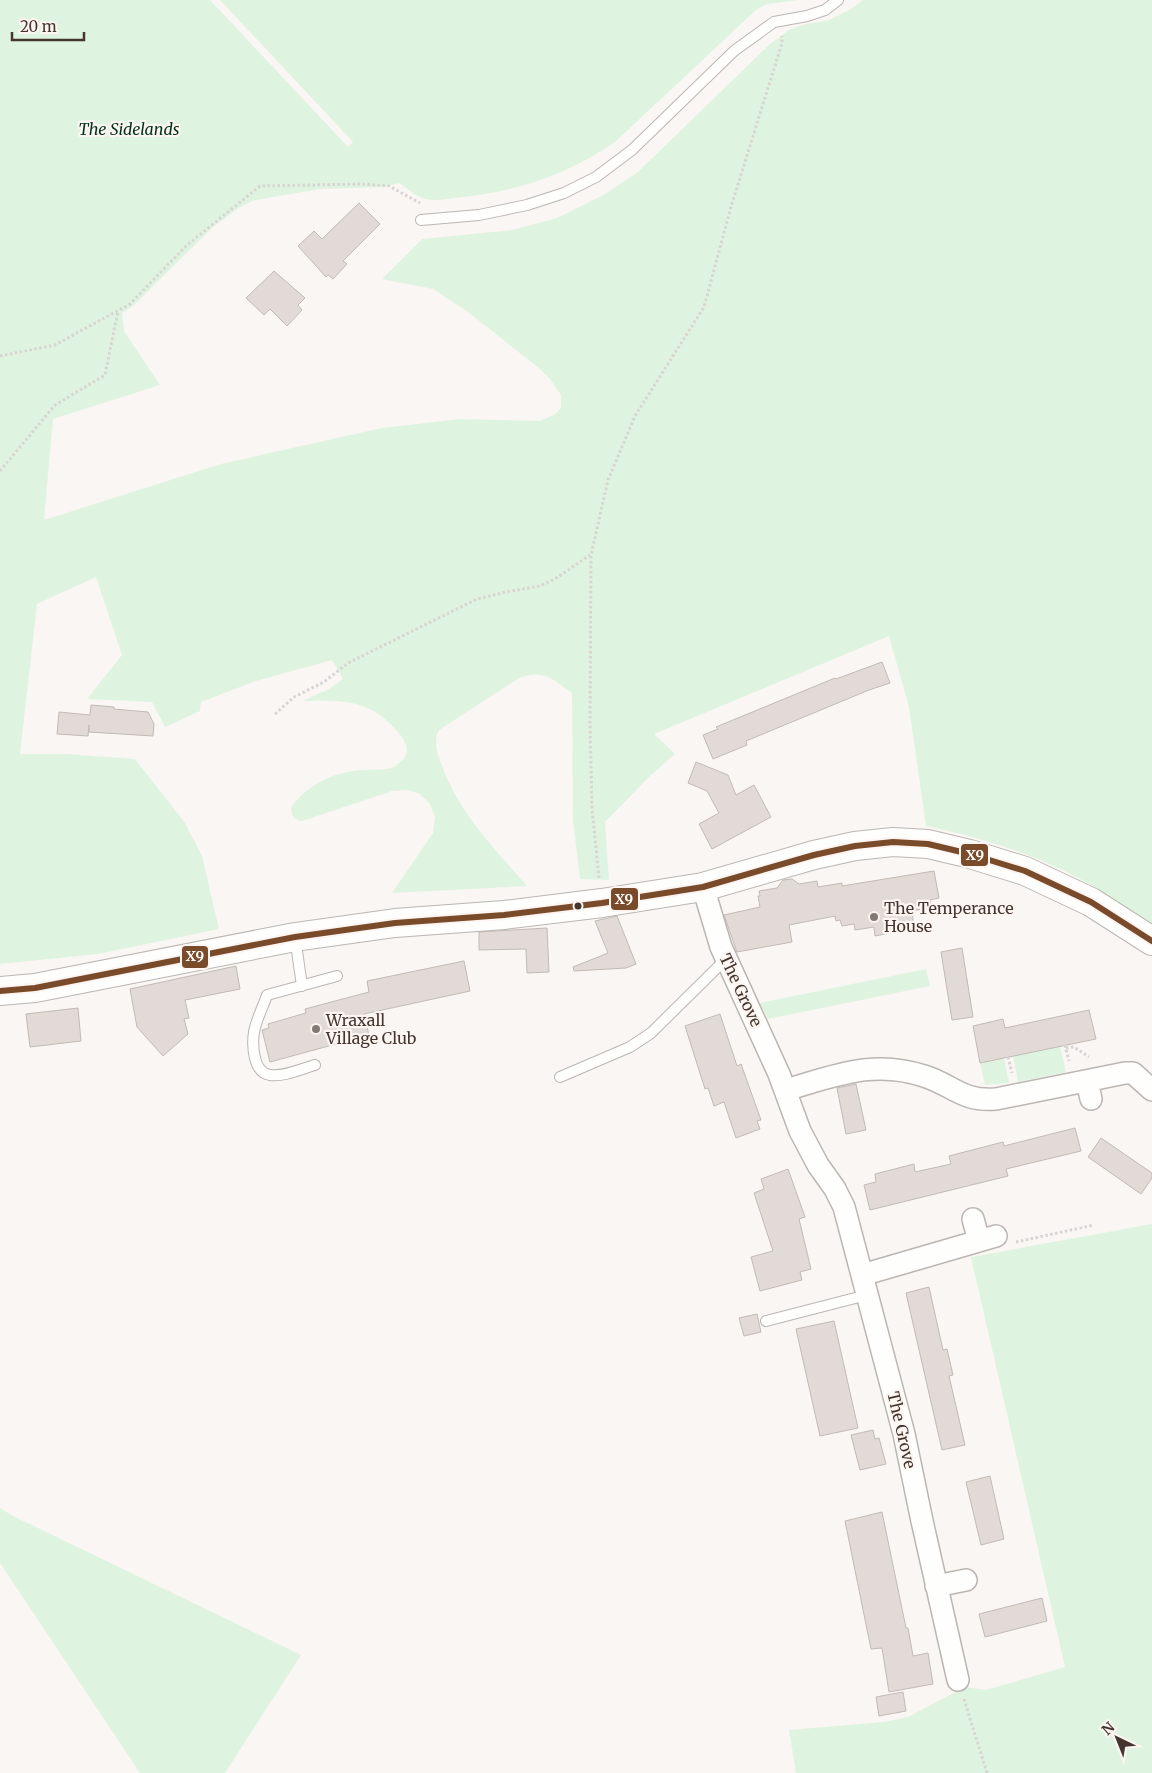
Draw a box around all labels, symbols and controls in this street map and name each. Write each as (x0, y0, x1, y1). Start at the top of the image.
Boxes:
scale bar (12, 10, 85, 42)
text: 20 m (20, 17, 57, 36)
park label: The Sidelands (78, 119, 180, 139)
line badge: X9 (960, 843, 989, 867)
text: X9 (966, 846, 984, 864)
line badge: X9 (610, 887, 639, 911)
text: X9 (615, 890, 633, 908)
place label: The Temperance House (884, 898, 1014, 936)
unlabelled marker (573, 901, 583, 911)
marker: The Temperance House (868, 911, 880, 923)
line badge: X9 (181, 945, 209, 969)
text: X9 (186, 947, 204, 965)
street label: The Grove (715, 950, 767, 1030)
place label: Wraxall Village Club (325, 1010, 417, 1048)
marker: Wraxall Village Club (310, 1023, 322, 1035)
street label: The Grove (883, 1389, 921, 1471)
north arrow (1092, 1713, 1142, 1763)
text: N (1098, 1718, 1118, 1739)

